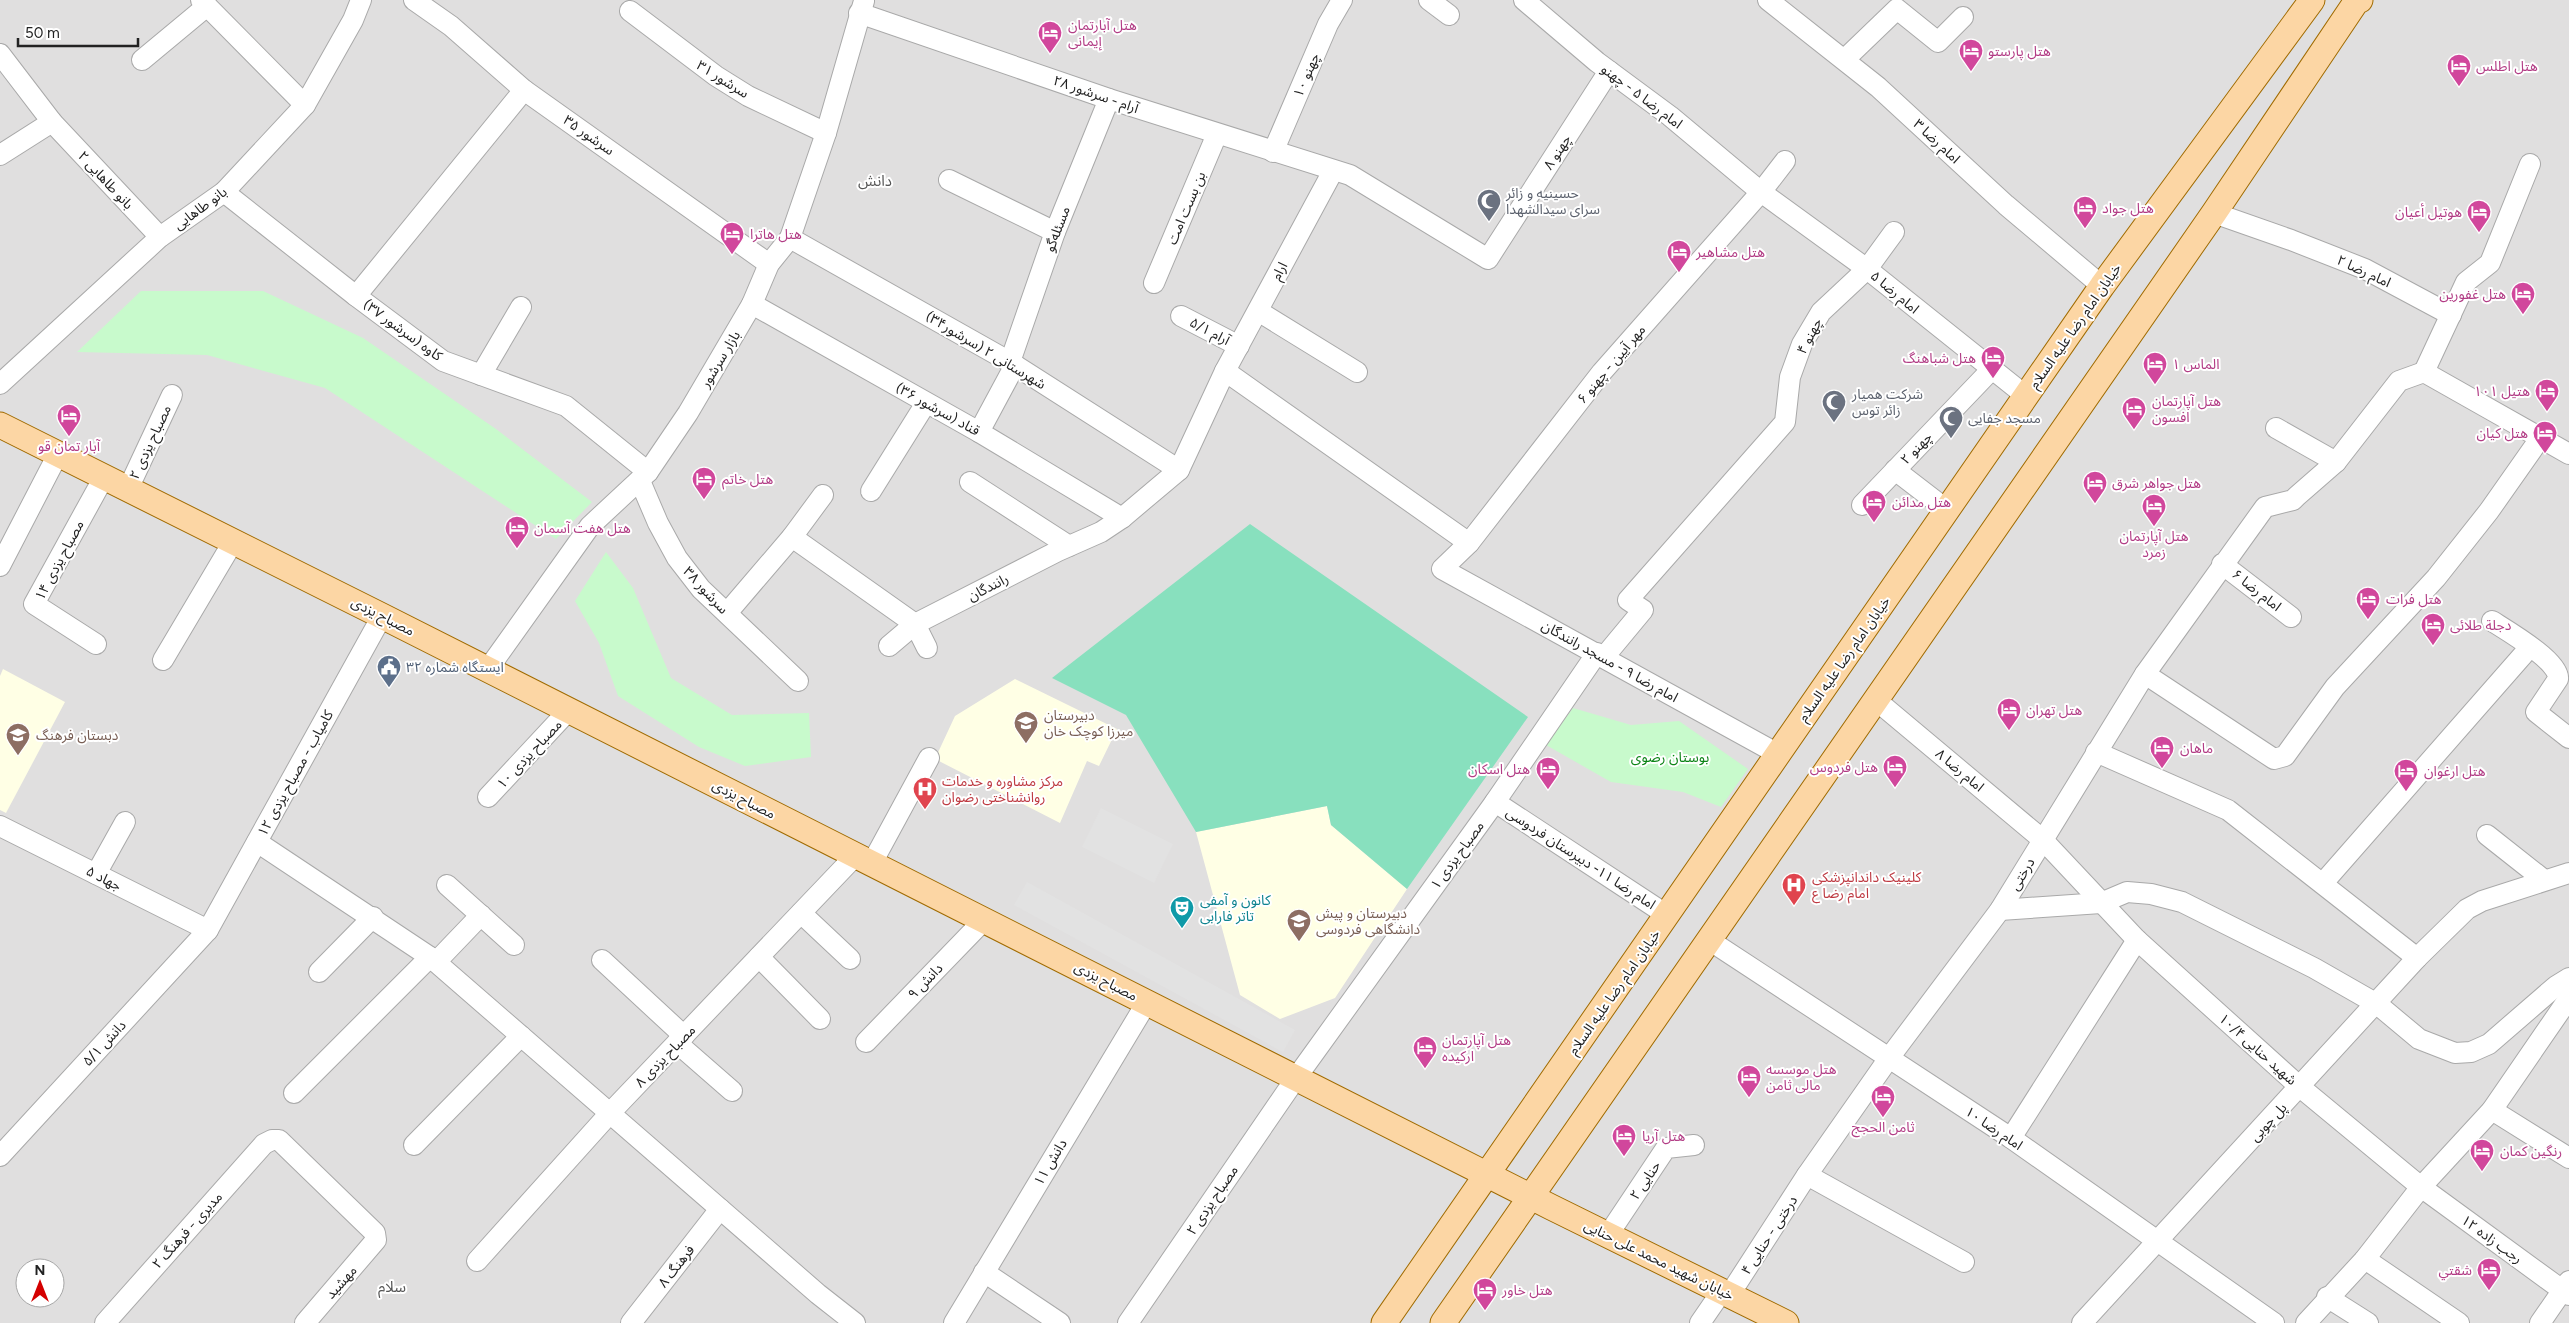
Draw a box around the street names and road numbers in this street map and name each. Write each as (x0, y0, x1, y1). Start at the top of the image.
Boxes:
street label: چهنو ۱۰ (1290, 51, 1324, 100)
street label: سرشور ۳۱ (694, 57, 752, 102)
street label: امام رضا ۵ - چهنو (1596, 60, 1686, 134)
street label: آرام - سرشور ۲۸ (1050, 72, 1142, 119)
street label: سرشور ۳۵ (560, 112, 617, 159)
street label: امام رضا ۳ (1908, 115, 1964, 169)
street label: چهنو ۸ (1540, 132, 1576, 174)
street label: بانو طاهایی ۲ (74, 148, 137, 213)
street label: بن بست امت (1163, 169, 1210, 247)
street label: بانو طاهایی (170, 183, 230, 233)
street label: مسئله‌گو (1041, 204, 1074, 254)
street label: امام رضا ۲ (2333, 252, 2394, 293)
street label: ارام (1268, 259, 1293, 284)
street label: خیابان امام رضا علیه السلام (2026, 260, 2127, 393)
street label: امام رضا ۵ (1866, 267, 1922, 319)
street label: کاوه (سرشور ۳۷) (360, 296, 446, 365)
street label: شهرستانی ۲ (سرشور۳۴) (923, 308, 1049, 393)
street label: آرام ۵/۱ (1186, 314, 1234, 351)
street label: چهنو ۴ (1793, 315, 1827, 358)
street label: مهر آیین - چهنو ۶ (1574, 322, 1650, 408)
street label: بازار سرشور (696, 328, 744, 392)
street label: قناد (سرشور ۳۶) (893, 379, 983, 440)
street label: مصباح یزدی ۲ (126, 402, 177, 483)
street label: چهنو ۲ (1897, 429, 1937, 469)
street label: مصباح یزدی ۱۴ (31, 517, 89, 604)
street label: سرشور ۳۸ (680, 563, 732, 617)
street label: امام رضا ۶ (2227, 566, 2285, 616)
street label: رانندگان (965, 570, 1012, 605)
street label: مصباح یزدی (347, 593, 417, 641)
street label: خیابان امام رضا علیه السلام (1795, 593, 1896, 726)
street label: امام رضا ۹ - مسجد رانندگان (1538, 617, 1681, 708)
street label: کامیاب - مصباح یزدی ۱۲ (254, 707, 339, 840)
street label: مصباح یزدی ۱۰ (493, 716, 567, 794)
street label: امام رضا ۸ (1931, 745, 1987, 797)
street label: مصباح یزدی (708, 776, 778, 824)
street label: امام رضا ۱۱- دبیرستان فردوسی (1502, 804, 1659, 915)
street label: مصباح یزدی ۱ (1427, 818, 1489, 894)
street label: درختی (2006, 855, 2039, 894)
street label: جهاد ۵ (83, 862, 124, 895)
street label: خیابان امام رضا علیه السلام (1565, 926, 1666, 1059)
street label: مصباح یزدی (1070, 958, 1140, 1006)
street label: دانش ۹ (904, 960, 947, 1003)
street label: شهید حنایی ۱۰/۴ (2215, 1010, 2300, 1089)
street label: دانش ۵/۱ (79, 1017, 130, 1070)
street label: مصباح یزدی ۸ (631, 1022, 701, 1092)
street label: پل چوبی (2246, 1099, 2291, 1146)
street label: امام رضا ۱۰ (1961, 1103, 2026, 1156)
street label: دانش ۱۱ (1030, 1136, 1071, 1189)
street label: حنایی ۲ (1626, 1158, 1665, 1203)
street label: مصباح یزدی ۲ (1183, 1162, 1243, 1239)
street label: مدیری - فرهنگ ۲ (149, 1189, 226, 1272)
street label: درختی - حنایی ۴ (1738, 1192, 1801, 1278)
street label: رجب زاده ۱۲ (2458, 1212, 2526, 1267)
street label: خیابان شهید محمد علی حنایی (1581, 1217, 1736, 1304)
street label: فرهنگ ۸ (655, 1242, 698, 1291)
street label: مهشید (322, 1262, 361, 1303)

